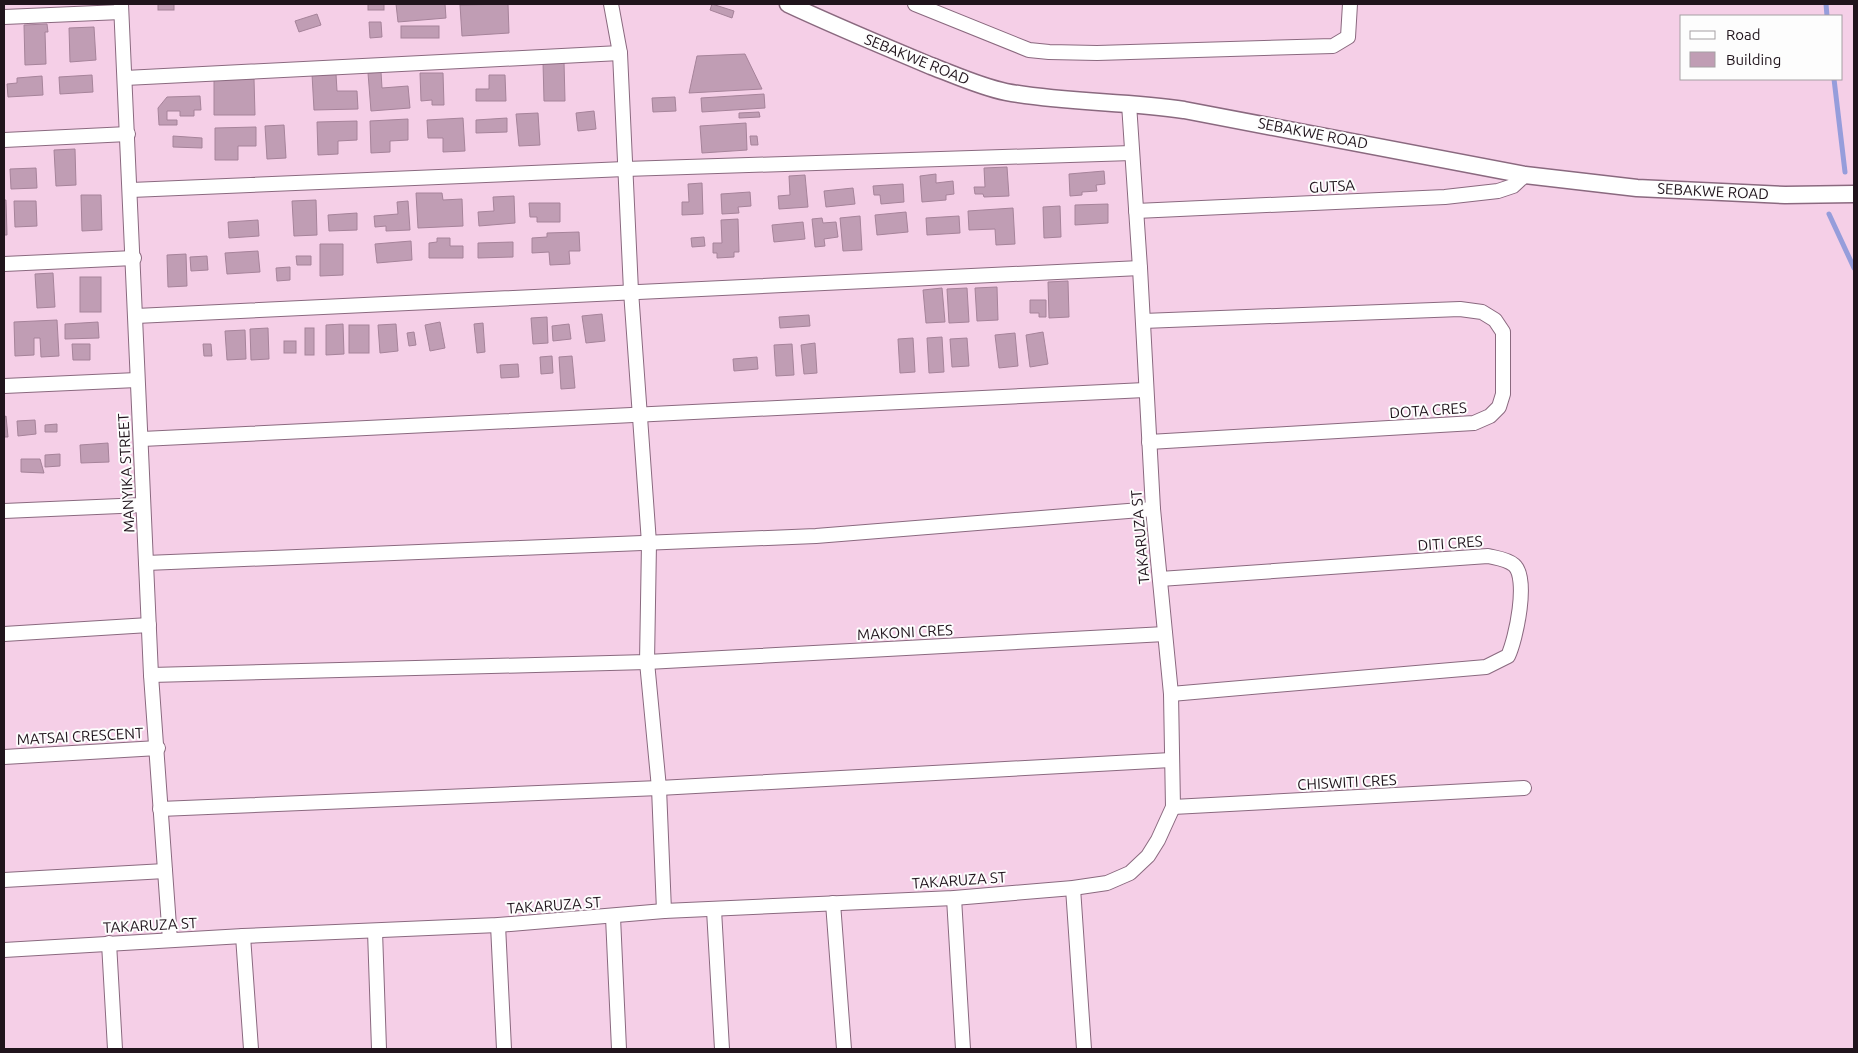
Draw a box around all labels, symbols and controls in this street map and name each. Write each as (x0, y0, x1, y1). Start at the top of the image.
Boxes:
legend (1680, 15, 1843, 80)
text: Road (1726, 26, 1761, 43)
street label: SEBAKWE ROAD (862, 30, 972, 88)
text: Building (1726, 51, 1781, 68)
street label: SEBAKWE ROAD (1257, 114, 1369, 152)
street label: GUTSA (1309, 176, 1356, 196)
street label: SEBAKWE ROAD (1657, 180, 1769, 202)
street label: DOTA CRES (1389, 399, 1467, 421)
street label: MANYIKA STREET (114, 412, 138, 533)
street label: TAKARUZA ST (1127, 489, 1153, 585)
street label: DITI CRES (1417, 532, 1483, 554)
street label: MAKONI CRES (857, 621, 953, 643)
street label: MATSAI CRESCENT (16, 724, 144, 748)
street label: CHISWITI CRES (1297, 771, 1397, 793)
street label: TAKARUZA ST (911, 868, 1007, 892)
street label: TAKARUZA ST (506, 893, 602, 917)
street label: TAKARUZA ST (102, 914, 198, 936)

